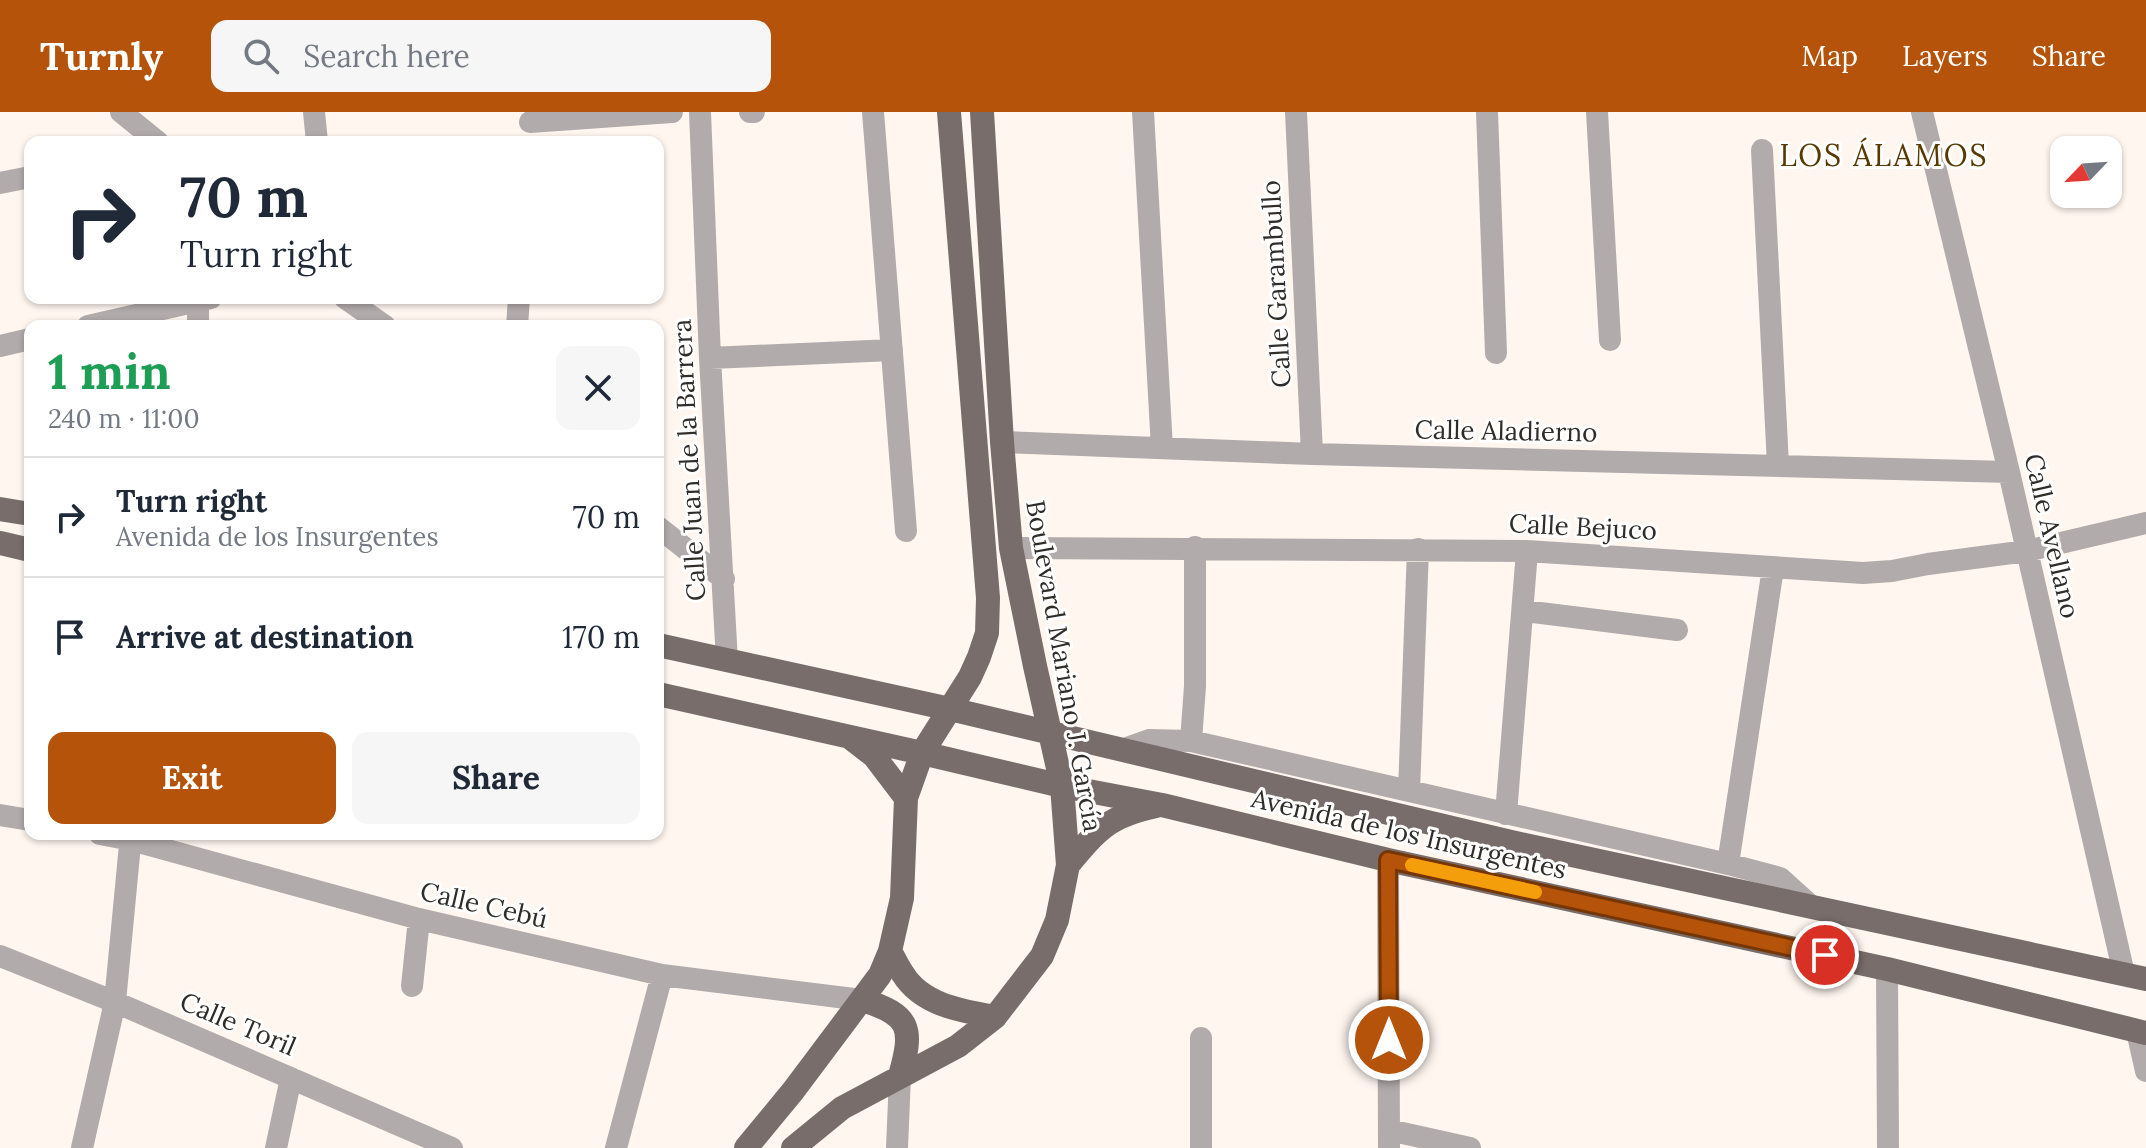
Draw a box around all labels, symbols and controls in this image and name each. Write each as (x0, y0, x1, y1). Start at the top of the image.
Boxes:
search box (211, 20, 771, 92)
text: Turnly (40, 32, 163, 80)
icon: search (239, 34, 283, 78)
text: Search here (303, 37, 470, 75)
text: Map (1801, 38, 1858, 74)
text: Layers (1902, 38, 1988, 74)
text: Share (2032, 38, 2106, 74)
district label: LOS ÁLAMOS (1779, 136, 1989, 174)
north arrow (2050, 136, 2122, 208)
map controls (2050, 136, 2122, 208)
text: 70 m (180, 161, 308, 232)
icon: right (48, 168, 152, 272)
street label: Calle Garambullo (1254, 179, 1297, 389)
text: Turn right (180, 231, 353, 277)
street label: Calle Juan de la Barrera (665, 318, 712, 602)
text: 1 min (48, 341, 171, 402)
button: close (556, 346, 640, 430)
text: 240 m · 11:00 (48, 402, 200, 435)
street label: Calle Aladierno (1414, 412, 1598, 449)
street label: Calle Avellano (2018, 450, 2087, 621)
text: Turn right (116, 482, 267, 520)
icon: right (48, 495, 92, 539)
text: 70 m (573, 498, 640, 536)
street label: Boulevard Mariano J. García (1019, 498, 1110, 834)
street label: Calle Bejuco (1508, 506, 1658, 547)
text: Avenida de los Insurgentes (116, 520, 438, 553)
icon: arrive (48, 615, 92, 659)
text: Arrive at destination (116, 618, 414, 656)
text: 170 m (562, 618, 640, 656)
button: Exit (48, 732, 336, 824)
button: Share (352, 732, 640, 824)
street label: Avenida de los Insurgentes (1247, 781, 1570, 886)
street label: Calle Cebú (417, 874, 551, 935)
pin (1791, 921, 1859, 989)
icon: arrive (1803, 933, 1847, 977)
street label: Calle Toril (175, 984, 301, 1063)
position arrow (1347, 998, 1431, 1082)

